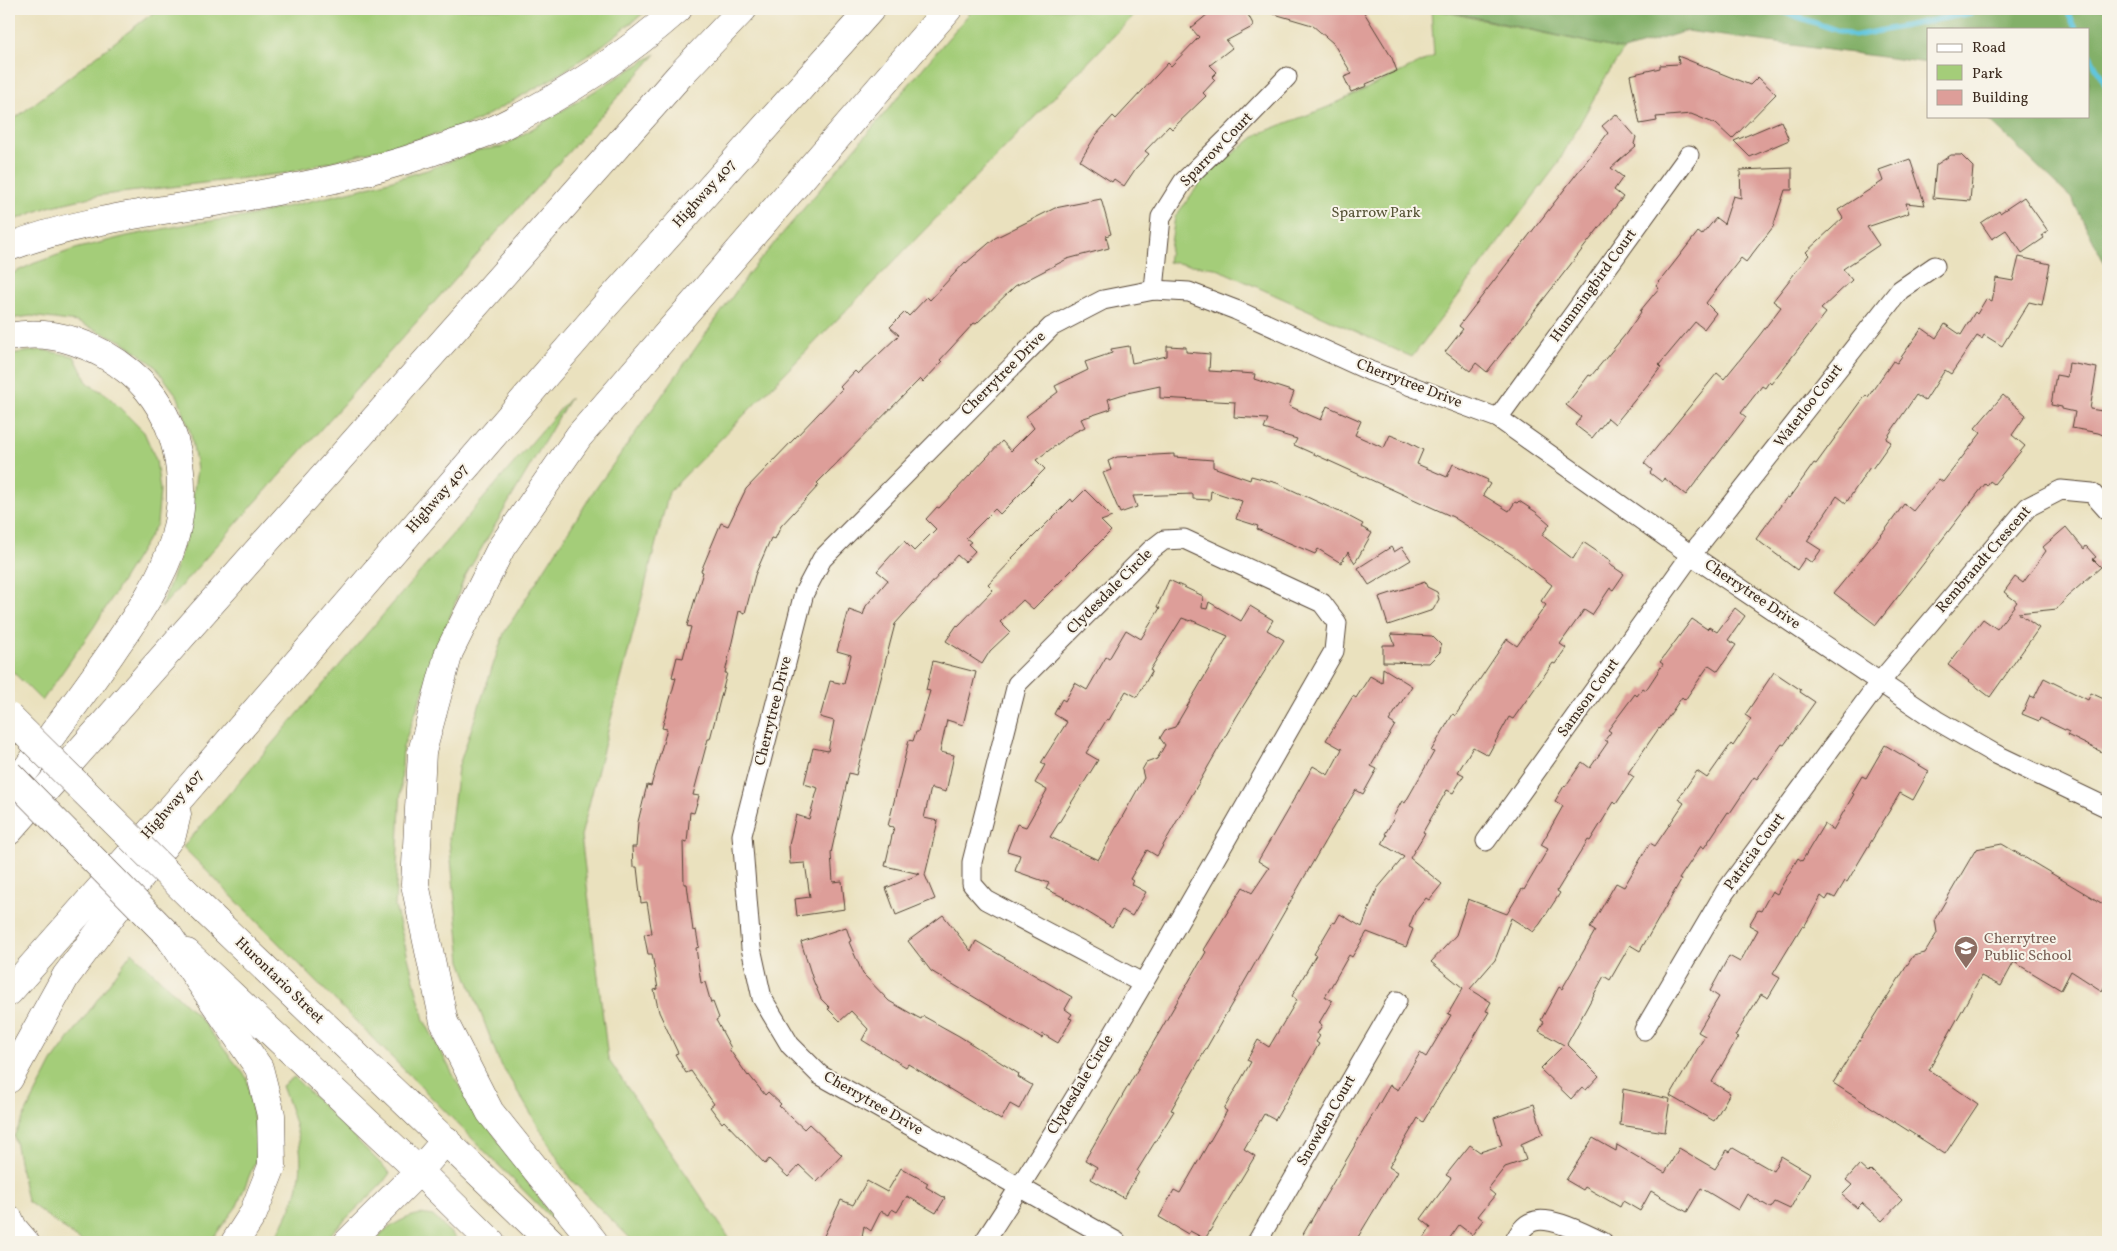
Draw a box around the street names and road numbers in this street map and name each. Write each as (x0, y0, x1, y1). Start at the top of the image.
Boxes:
street label: Sparrow Court (1176, 108, 1258, 192)
street label: Highway 407 (668, 155, 742, 233)
street label: Hummingbird Court (1546, 225, 1642, 347)
street label: Cherrytree Drive (957, 327, 1051, 421)
street label: Cherrytree Drive (1353, 354, 1465, 414)
street label: Waterloo Court (1770, 360, 1848, 452)
street label: Highway 407 (402, 460, 474, 538)
street label: Rembrandt Crescent (1932, 502, 2036, 618)
street label: Clydesdale Circle (1063, 545, 1157, 639)
street label: Cherrytree Drive (1700, 555, 1804, 635)
street label: Cherrytree Drive (750, 654, 798, 768)
street label: Samson Court (1553, 654, 1625, 742)
street label: Highway 407 (137, 766, 209, 844)
street label: Patricia Court (1720, 809, 1790, 895)
street label: Hurontario Street (230, 933, 328, 1029)
street label: Clydesdale Circle (1043, 1031, 1119, 1139)
street label: Cherrytree Drive (819, 1067, 927, 1141)
street label: Snowden Court (1292, 1072, 1362, 1170)

